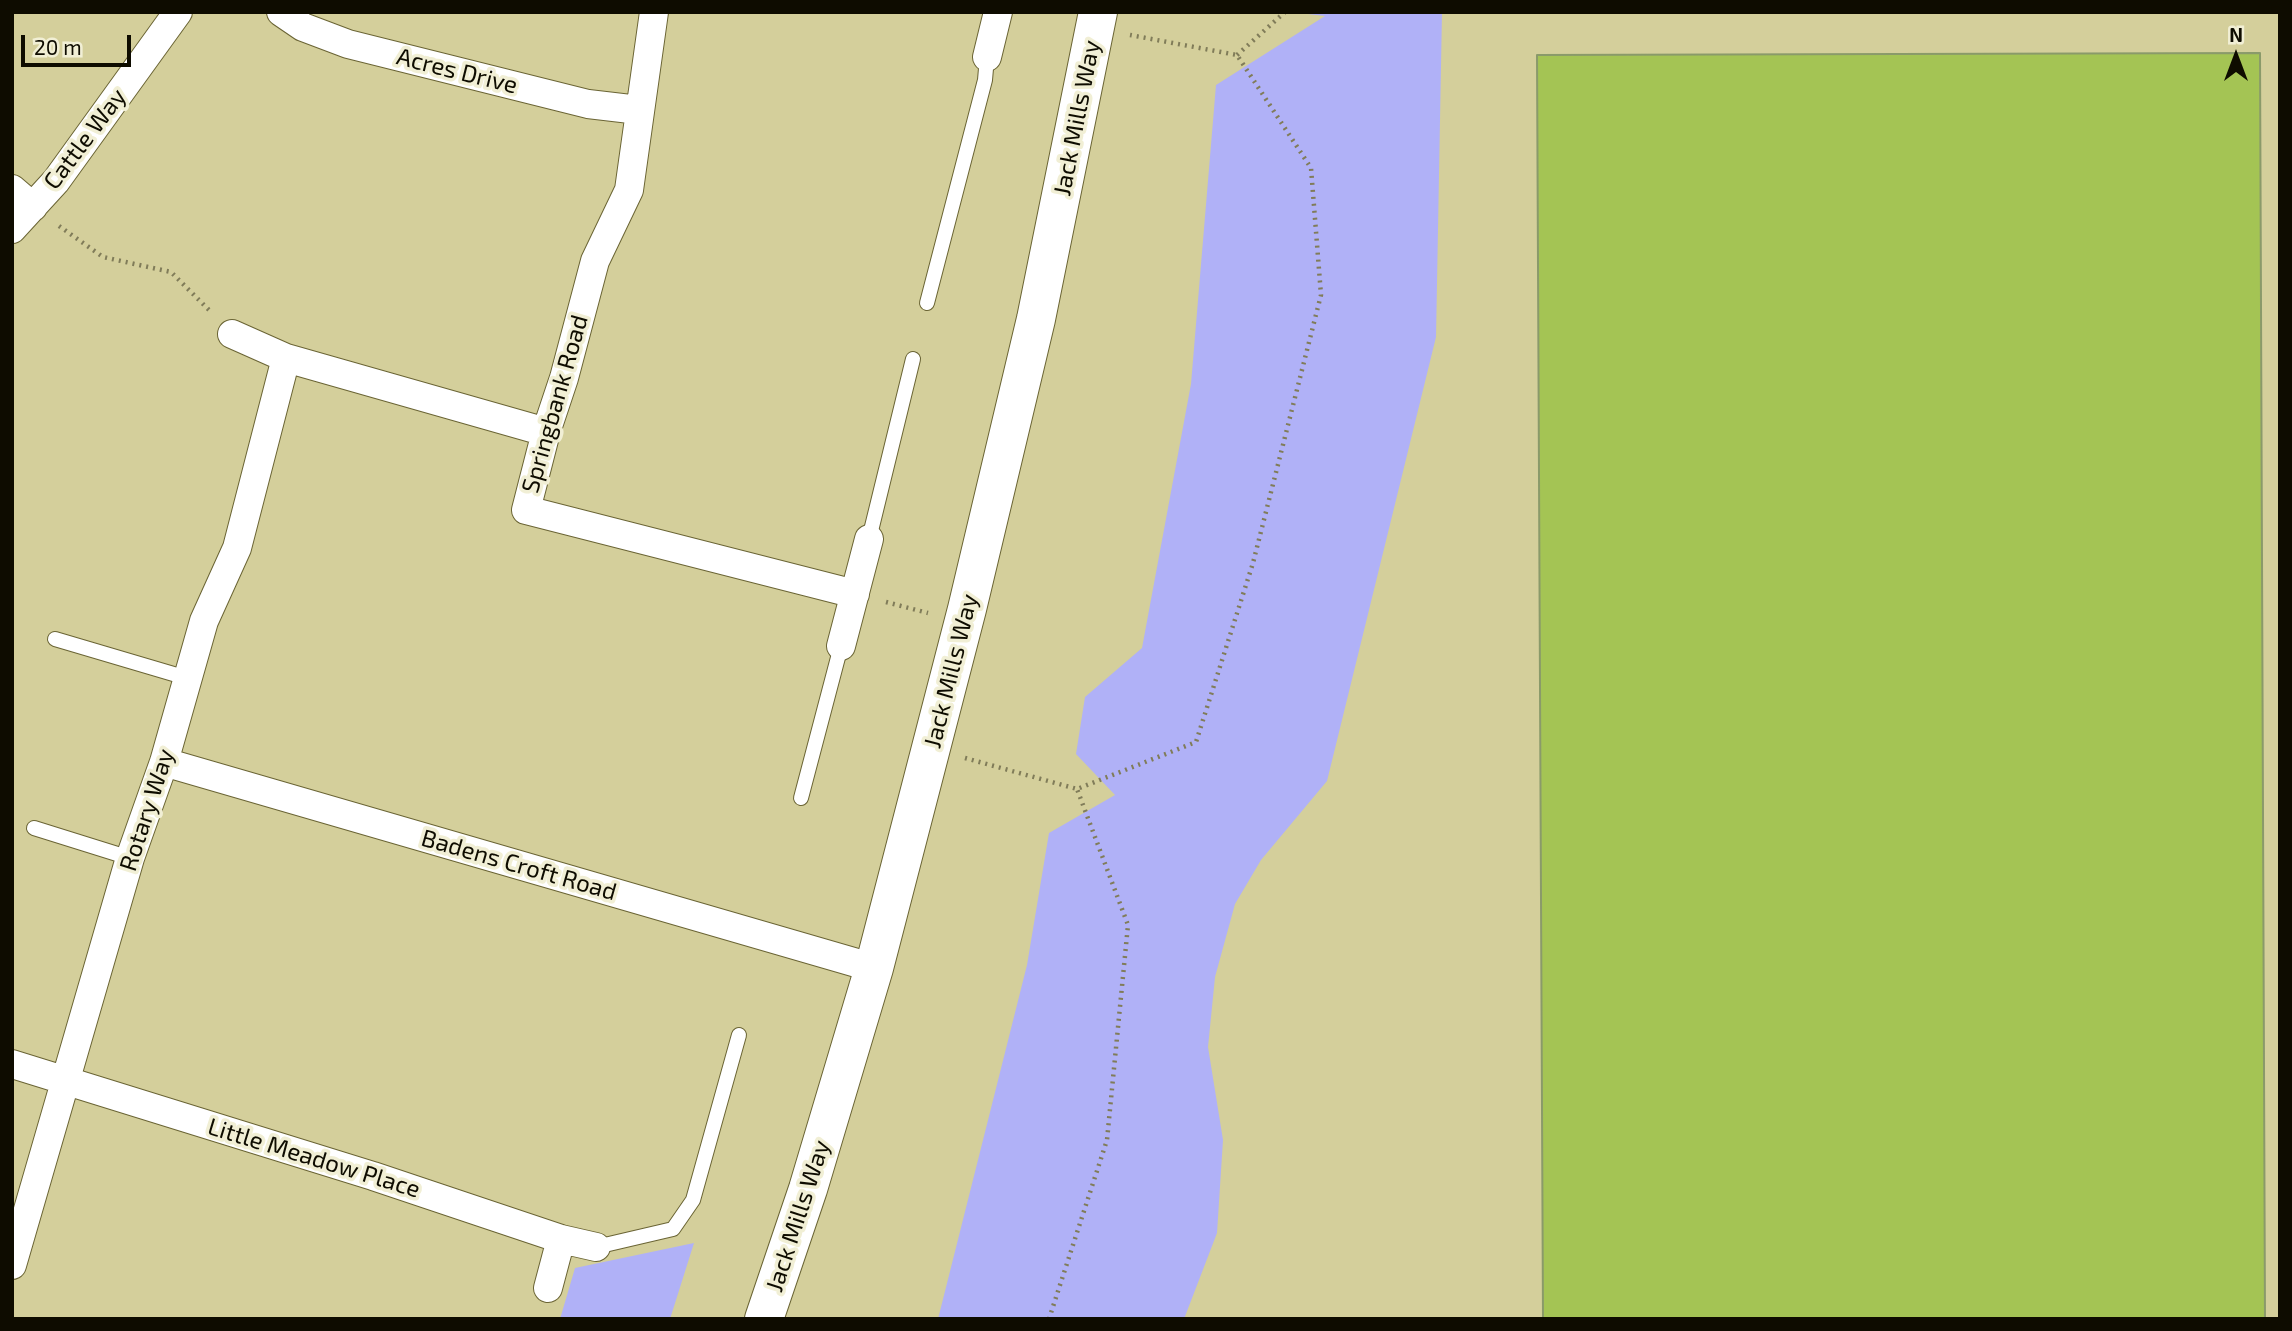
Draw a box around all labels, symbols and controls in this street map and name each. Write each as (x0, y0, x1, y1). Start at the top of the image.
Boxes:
scale bar (24, 21, 135, 65)
north arrow (2201, 21, 2271, 91)
text: N (2229, 23, 2243, 46)
text: 20 m (34, 34, 82, 59)
street label: Jack Mills Way (1048, 38, 1106, 198)
street label: Acres Drive (394, 42, 520, 100)
street label: Cattle Way (38, 83, 132, 195)
street label: Springbank Road (516, 312, 594, 496)
street label: Jack Mills Way (918, 591, 984, 751)
street label: Rotary Way (114, 745, 180, 875)
street label: Badens Croft Road (418, 823, 620, 907)
street label: Little Meadow Place (204, 1112, 424, 1204)
street label: Jack Mills Way (760, 1137, 836, 1295)

